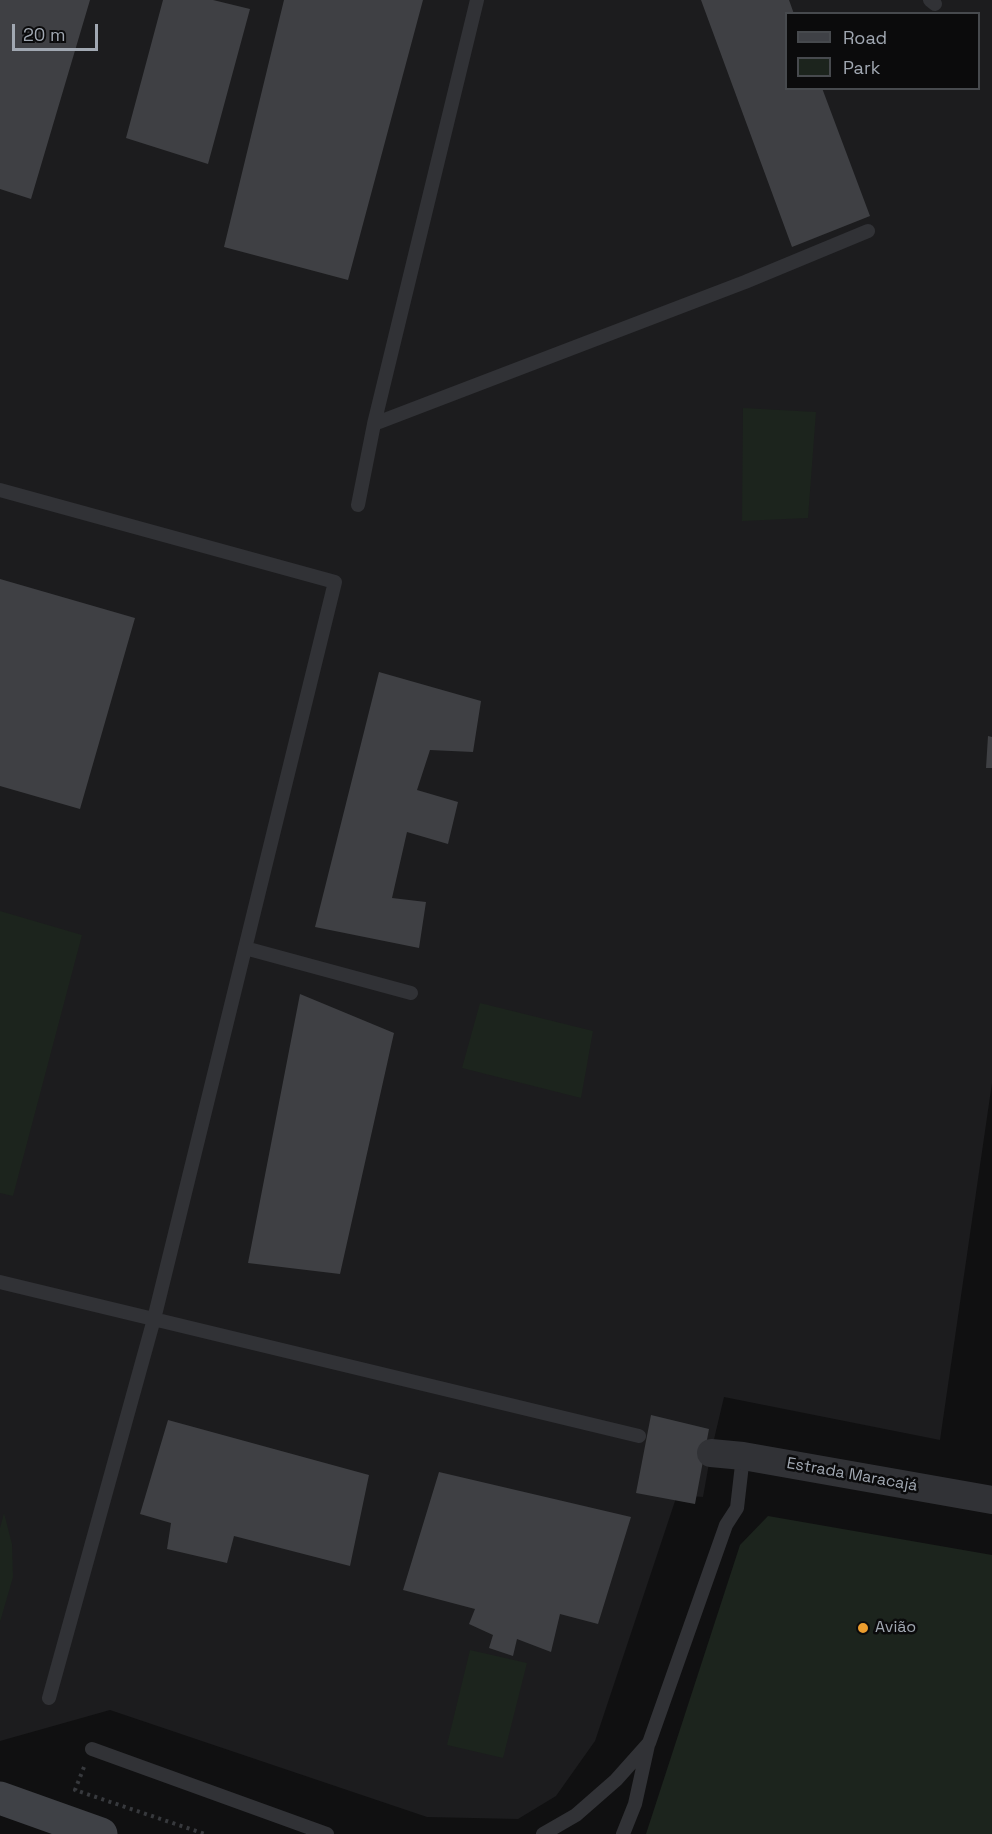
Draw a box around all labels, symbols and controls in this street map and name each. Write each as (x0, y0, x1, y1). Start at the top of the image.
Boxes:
scale bar (15, 12, 100, 50)
legend (785, 12, 980, 90)
text: 20 m (23, 23, 66, 46)
text: Road (843, 26, 887, 49)
text: Park (843, 56, 880, 79)
street label: Estrada Maracajá (785, 1454, 919, 1496)
place label: Avião (875, 1618, 916, 1638)
marker: Avião (856, 1621, 870, 1635)

